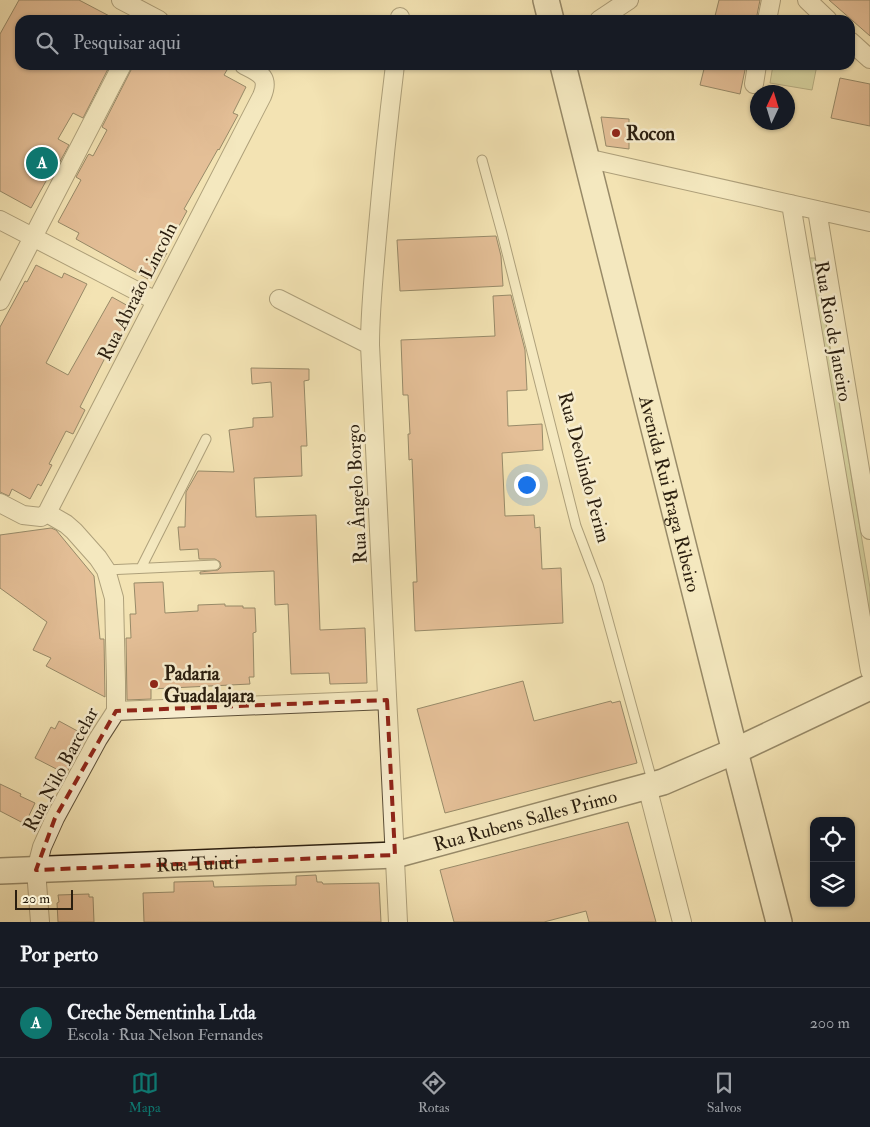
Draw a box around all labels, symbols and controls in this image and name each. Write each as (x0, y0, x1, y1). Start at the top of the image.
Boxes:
search box (15, 15, 855, 70)
icon: search (33, 29, 61, 57)
text: Pesquisar aqui (73, 31, 181, 55)
north arrow (750, 85, 795, 130)
place label: Rocon (626, 122, 675, 146)
marker: Rocon (610, 127, 622, 139)
pin: A (26, 144, 58, 182)
street label: Rua Abraão Lincoln (93, 218, 183, 365)
street label: Rua Rio de Janeiro (809, 259, 857, 403)
street label: Rua Deolindo Perim (552, 389, 616, 546)
street label: Avenida Rui Braga Ribeiro (633, 392, 705, 595)
street label: Rua Ângelo Borgo (340, 424, 373, 564)
your location (514, 472, 540, 498)
place label: Padaria Guadalajara (164, 662, 256, 708)
marker: Padaria Guadalajara (148, 678, 160, 690)
street label: Rua Nilo Barcelar (18, 703, 104, 836)
street label: Rua Rubens Salles Primo (431, 784, 620, 857)
map controls (810, 817, 855, 907)
button: locate (810, 817, 855, 862)
street label: Rua Tuiuti (156, 850, 240, 878)
button: layers (810, 862, 855, 907)
scale bar (15, 887, 72, 910)
text: 20 m (22, 890, 50, 907)
text: Por perto (20, 941, 98, 968)
text: Creche Sementinha Ltda (67, 1001, 256, 1025)
text: A (31, 1013, 41, 1033)
text: 200 m (810, 1013, 850, 1033)
text: Escola · Rua Nelson Fernandes (67, 1025, 263, 1045)
tab: Mapa (129, 1069, 161, 1116)
tab: Rotas (418, 1069, 450, 1116)
tab: Salvos (707, 1069, 741, 1116)

